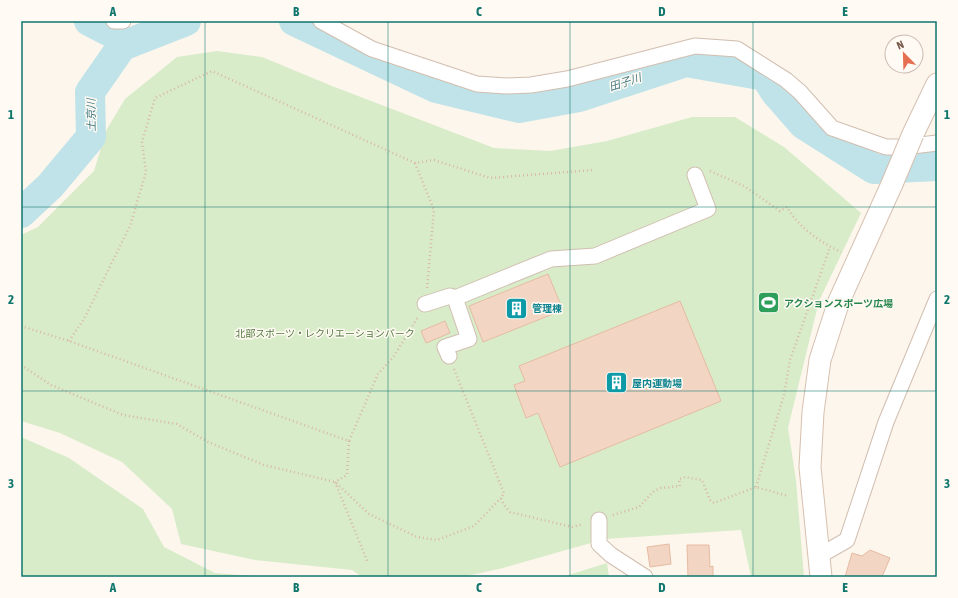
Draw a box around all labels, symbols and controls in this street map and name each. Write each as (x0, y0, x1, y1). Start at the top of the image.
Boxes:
text: A (109, 4, 117, 19)
text: B (293, 4, 300, 19)
text: C (476, 4, 482, 19)
text: D (658, 4, 666, 19)
text: E (842, 4, 848, 19)
north arrow (884, 34, 924, 74)
text: N (895, 38, 905, 52)
water label: 田子川 (607, 71, 643, 93)
water label: 土京川 (85, 97, 97, 132)
text: 1 (8, 107, 14, 122)
text: 1 (944, 107, 950, 122)
sports icon: アクションスポーツ広場 (755, 290, 781, 316)
text: 2 (8, 292, 14, 307)
text: 2 (944, 292, 950, 307)
building icon: 管理棟 (503, 295, 529, 321)
place label: アクションスポーツ広場 (784, 298, 893, 309)
place label: 管理棟 (532, 303, 562, 314)
park label: 北部スポーツ・レクリエーションパーク (235, 328, 415, 339)
building icon: 屋内運動場 (603, 370, 629, 396)
place label: 屋内運動場 (632, 378, 682, 389)
text: 3 (8, 476, 14, 491)
text: 3 (944, 476, 950, 491)
text: A (109, 580, 117, 595)
text: B (293, 580, 300, 595)
text: C (476, 580, 482, 595)
text: D (658, 580, 666, 595)
text: E (842, 580, 848, 595)

